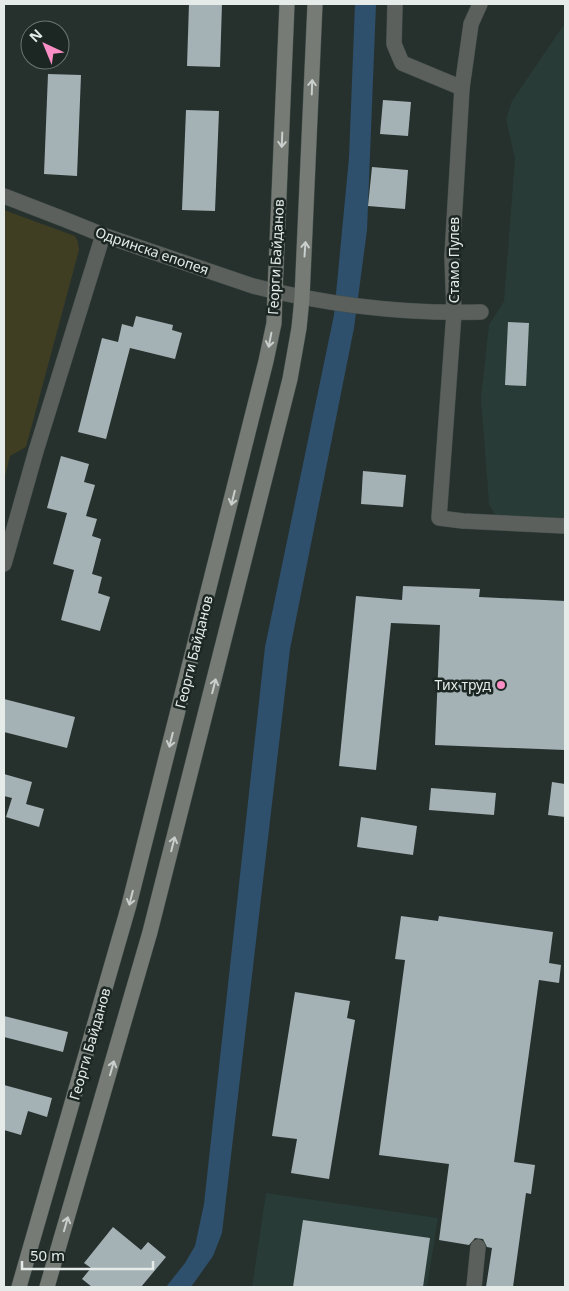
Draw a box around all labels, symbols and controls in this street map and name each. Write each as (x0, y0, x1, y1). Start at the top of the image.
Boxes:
north arrow (20, 20, 70, 70)
text: N (25, 24, 46, 46)
one-way arrow (307, 79, 317, 96)
one-way arrow (277, 132, 286, 148)
street label: Георги Байданов (263, 199, 288, 315)
street label: Стамо Пулев (444, 217, 463, 303)
street label: Одринска епопея (93, 222, 211, 279)
one-way arrow (300, 241, 309, 257)
one-way arrow (265, 332, 275, 348)
one-way arrow (228, 490, 237, 506)
street label: Георги Байданов (170, 593, 217, 710)
place label: Тих труд (435, 675, 491, 694)
one-way arrow (209, 679, 219, 695)
marker: Тих труд (495, 679, 507, 691)
one-way arrow (166, 732, 175, 748)
one-way arrow (169, 836, 178, 852)
one-way arrow (126, 889, 135, 905)
street label: Георги Байданов (64, 986, 115, 1102)
one-way arrow (107, 1060, 117, 1076)
one-way arrow (62, 1216, 72, 1232)
scale bar (22, 1238, 154, 1270)
text: 50 m (30, 1245, 65, 1265)

